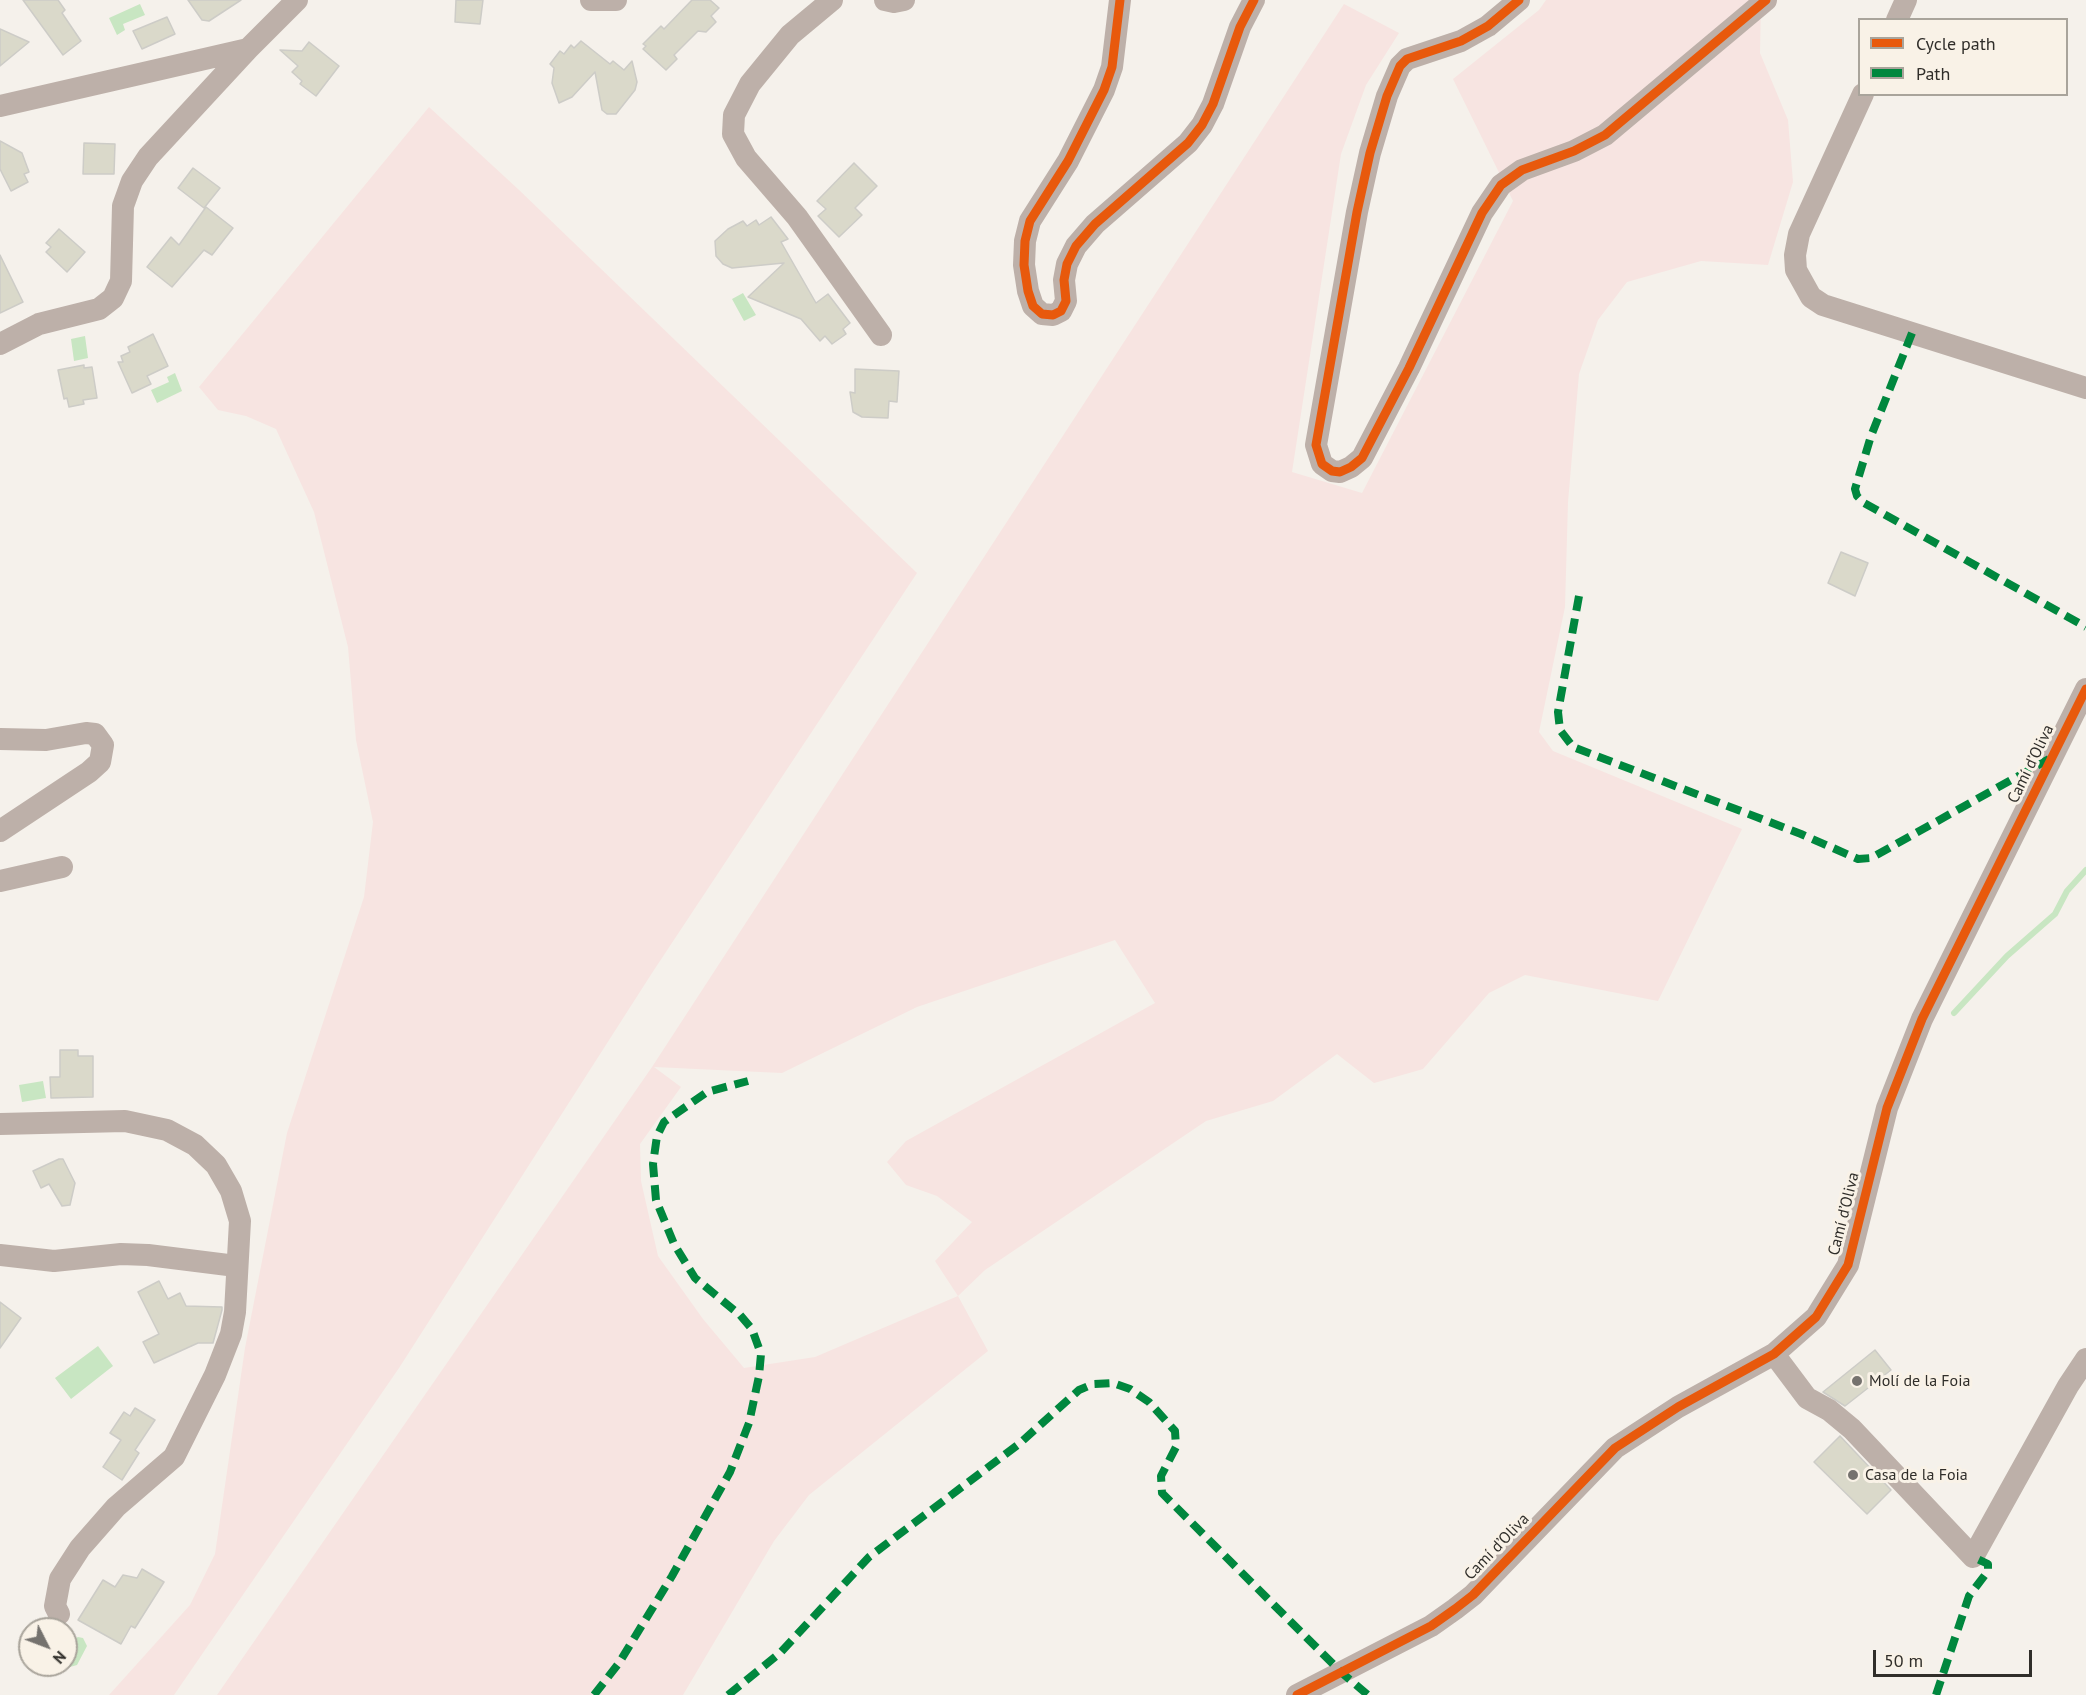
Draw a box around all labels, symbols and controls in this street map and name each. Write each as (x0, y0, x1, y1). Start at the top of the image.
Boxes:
legend (1858, 18, 2068, 96)
text: Cycle path (1916, 32, 1996, 55)
text: Path (1916, 62, 1950, 85)
street label: Camí d’Oliva (2004, 722, 2058, 806)
street label: Camí d’Oliva (1824, 1170, 1864, 1258)
place label: Molí de la Foia (1869, 1371, 1970, 1391)
marker: Molí de la Foia (1850, 1374, 1864, 1388)
place label: Casa de la Foia (1865, 1465, 1968, 1485)
marker: Casa de la Foia (1846, 1468, 1860, 1482)
street label: Camí d’Oliva (1461, 1510, 1533, 1584)
north arrow (18, 1617, 78, 1677)
scale bar (1876, 1638, 2035, 1676)
text: N (49, 1647, 71, 1668)
text: 50 m (1884, 1649, 1923, 1672)

